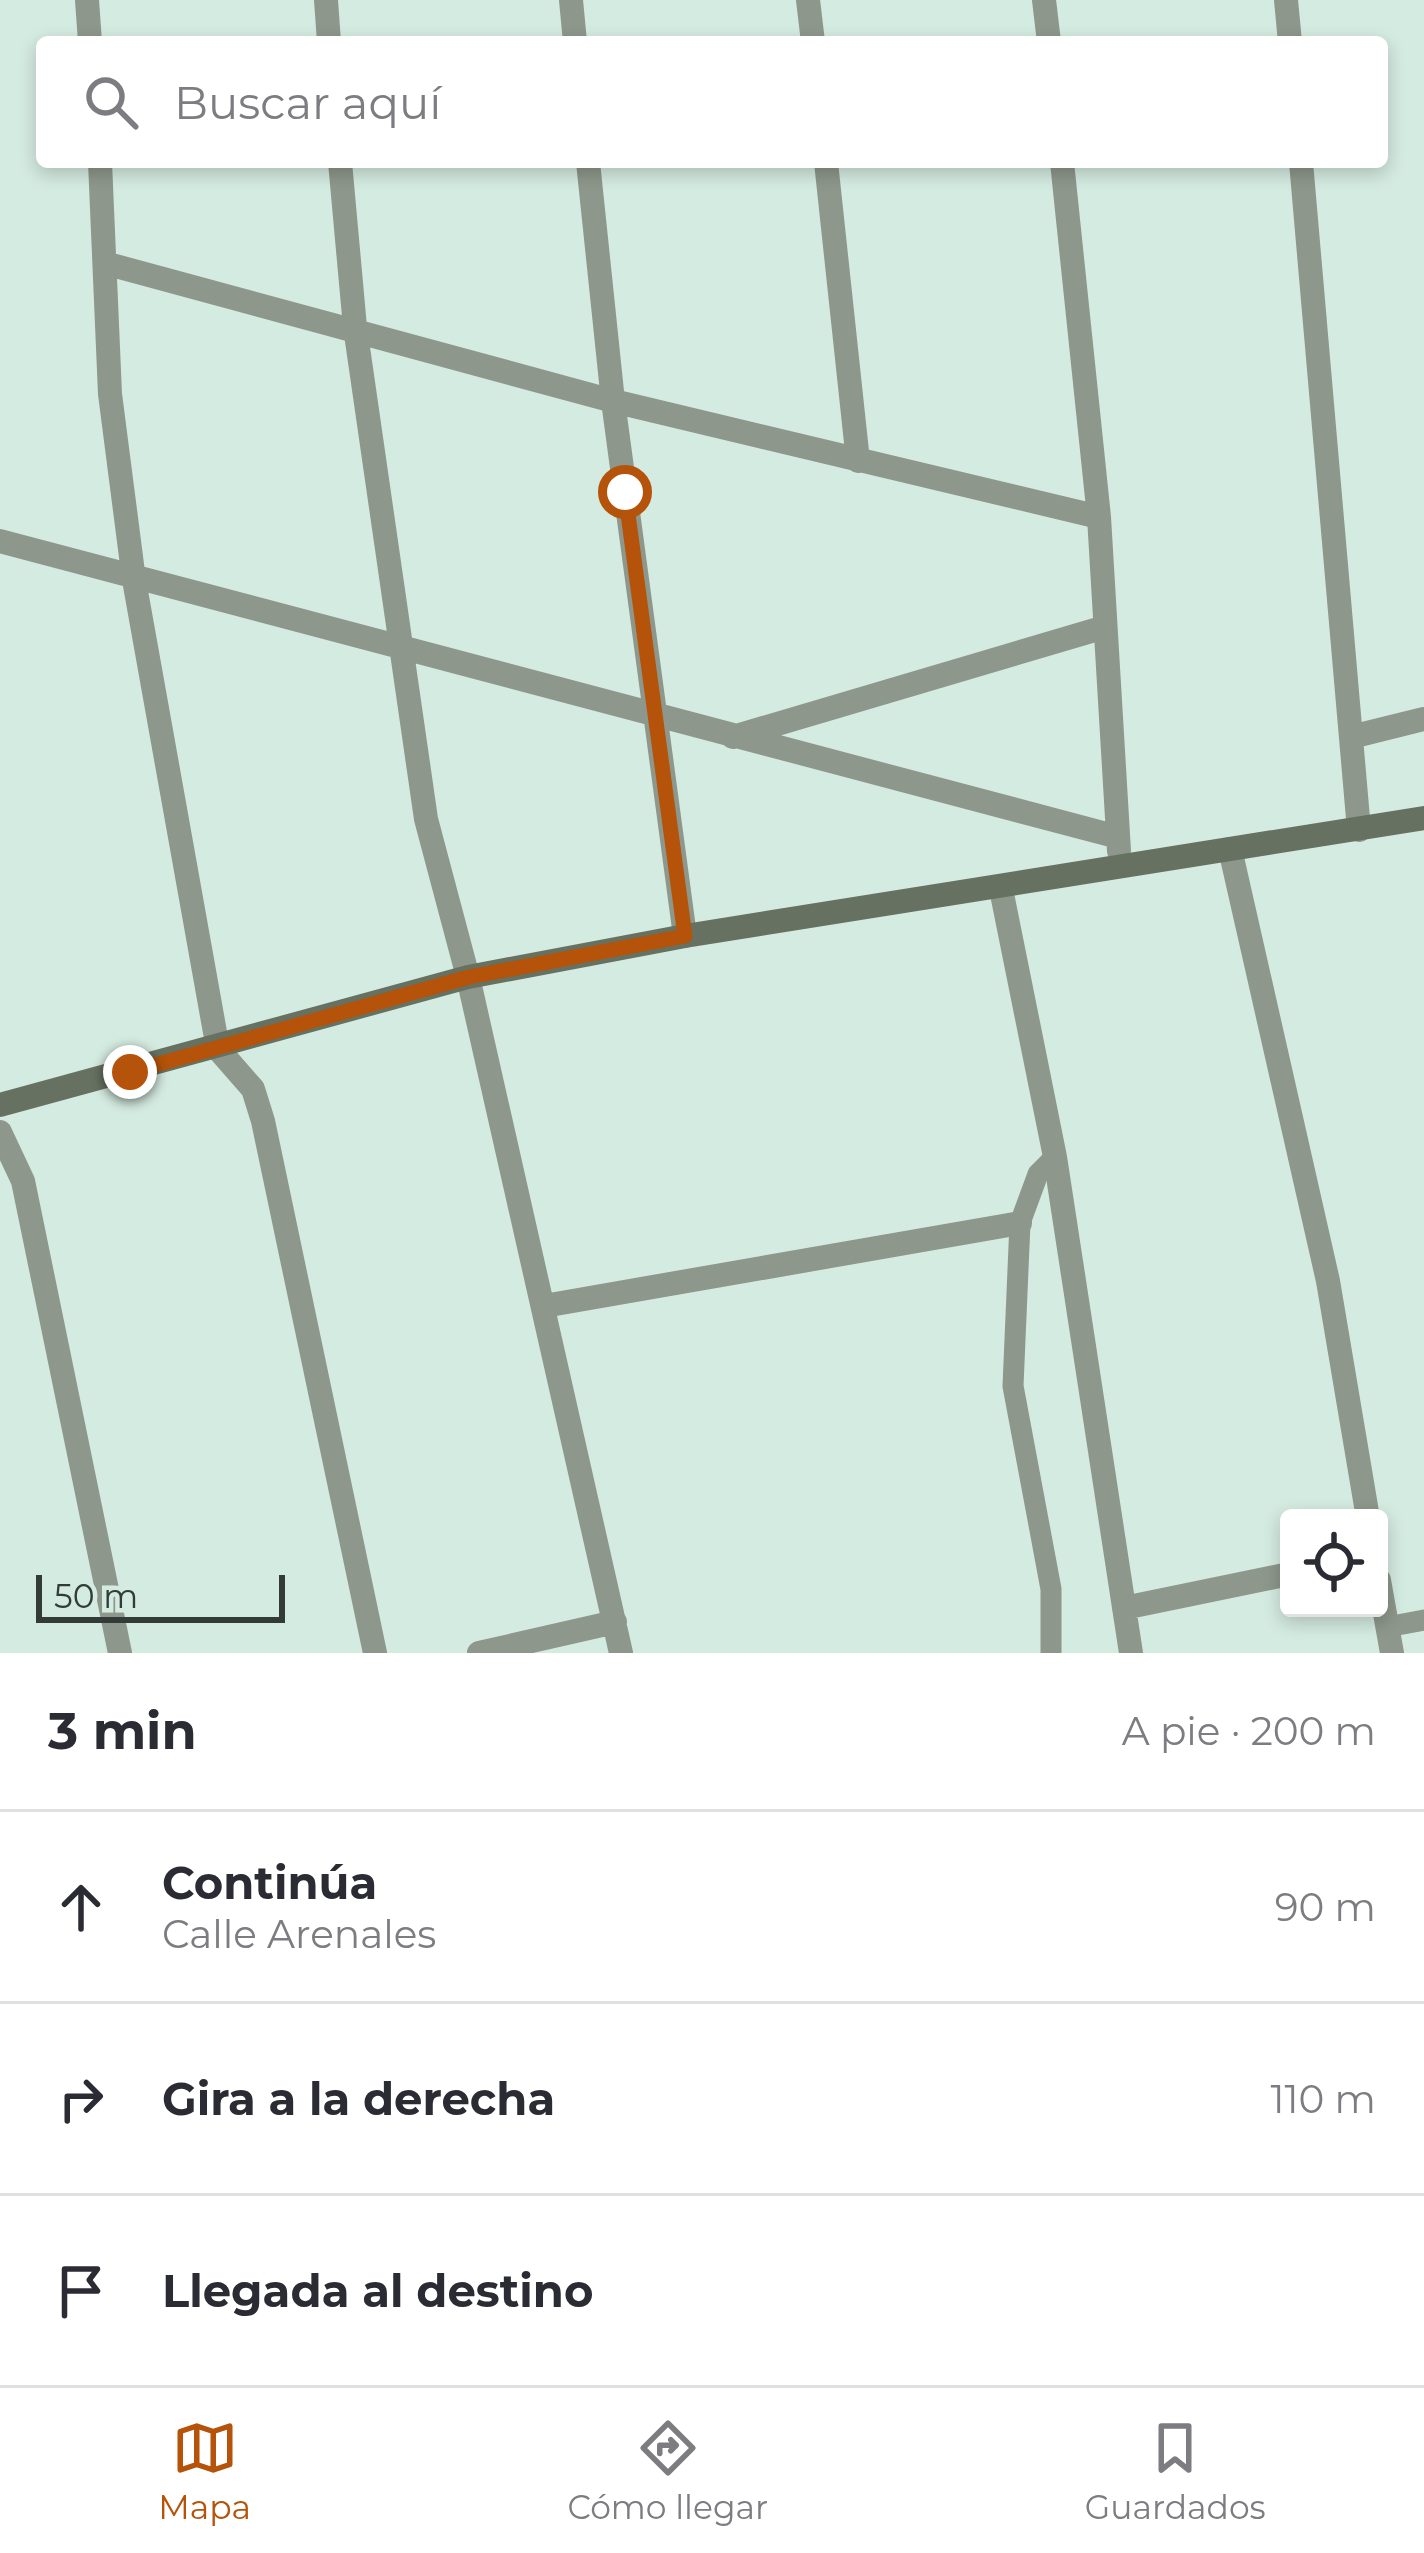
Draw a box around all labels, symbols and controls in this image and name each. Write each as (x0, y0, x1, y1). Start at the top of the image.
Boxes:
search box (36, 36, 1388, 168)
icon: search (78, 69, 144, 135)
text: Buscar aquí (174, 75, 441, 130)
route start (598, 465, 652, 519)
route end (103, 1045, 157, 1099)
map controls (1280, 1509, 1388, 1617)
button: locate (1280, 1509, 1388, 1617)
scale bar (36, 1569, 285, 1622)
text: 50 m (54, 1576, 138, 1616)
text: 3 min (48, 1700, 197, 1762)
text: A pie · 200 m (1122, 1707, 1376, 1755)
text: Continúa (162, 1855, 377, 1910)
icon: ahead (48, 1874, 114, 1940)
text: 90 m (1275, 1883, 1376, 1931)
text: Calle Arenales (162, 1910, 436, 1958)
icon: right (48, 2066, 114, 2132)
text: Gira a la derecha (162, 2071, 555, 2126)
text: 110 m (1270, 2075, 1376, 2123)
icon: arrive (48, 2258, 114, 2324)
text: Llegada al destino (162, 2263, 594, 2318)
tab: Mapa (158, 2415, 251, 2527)
tab: Cómo llegar (568, 2415, 768, 2527)
tab: Guardados (1085, 2415, 1266, 2527)

